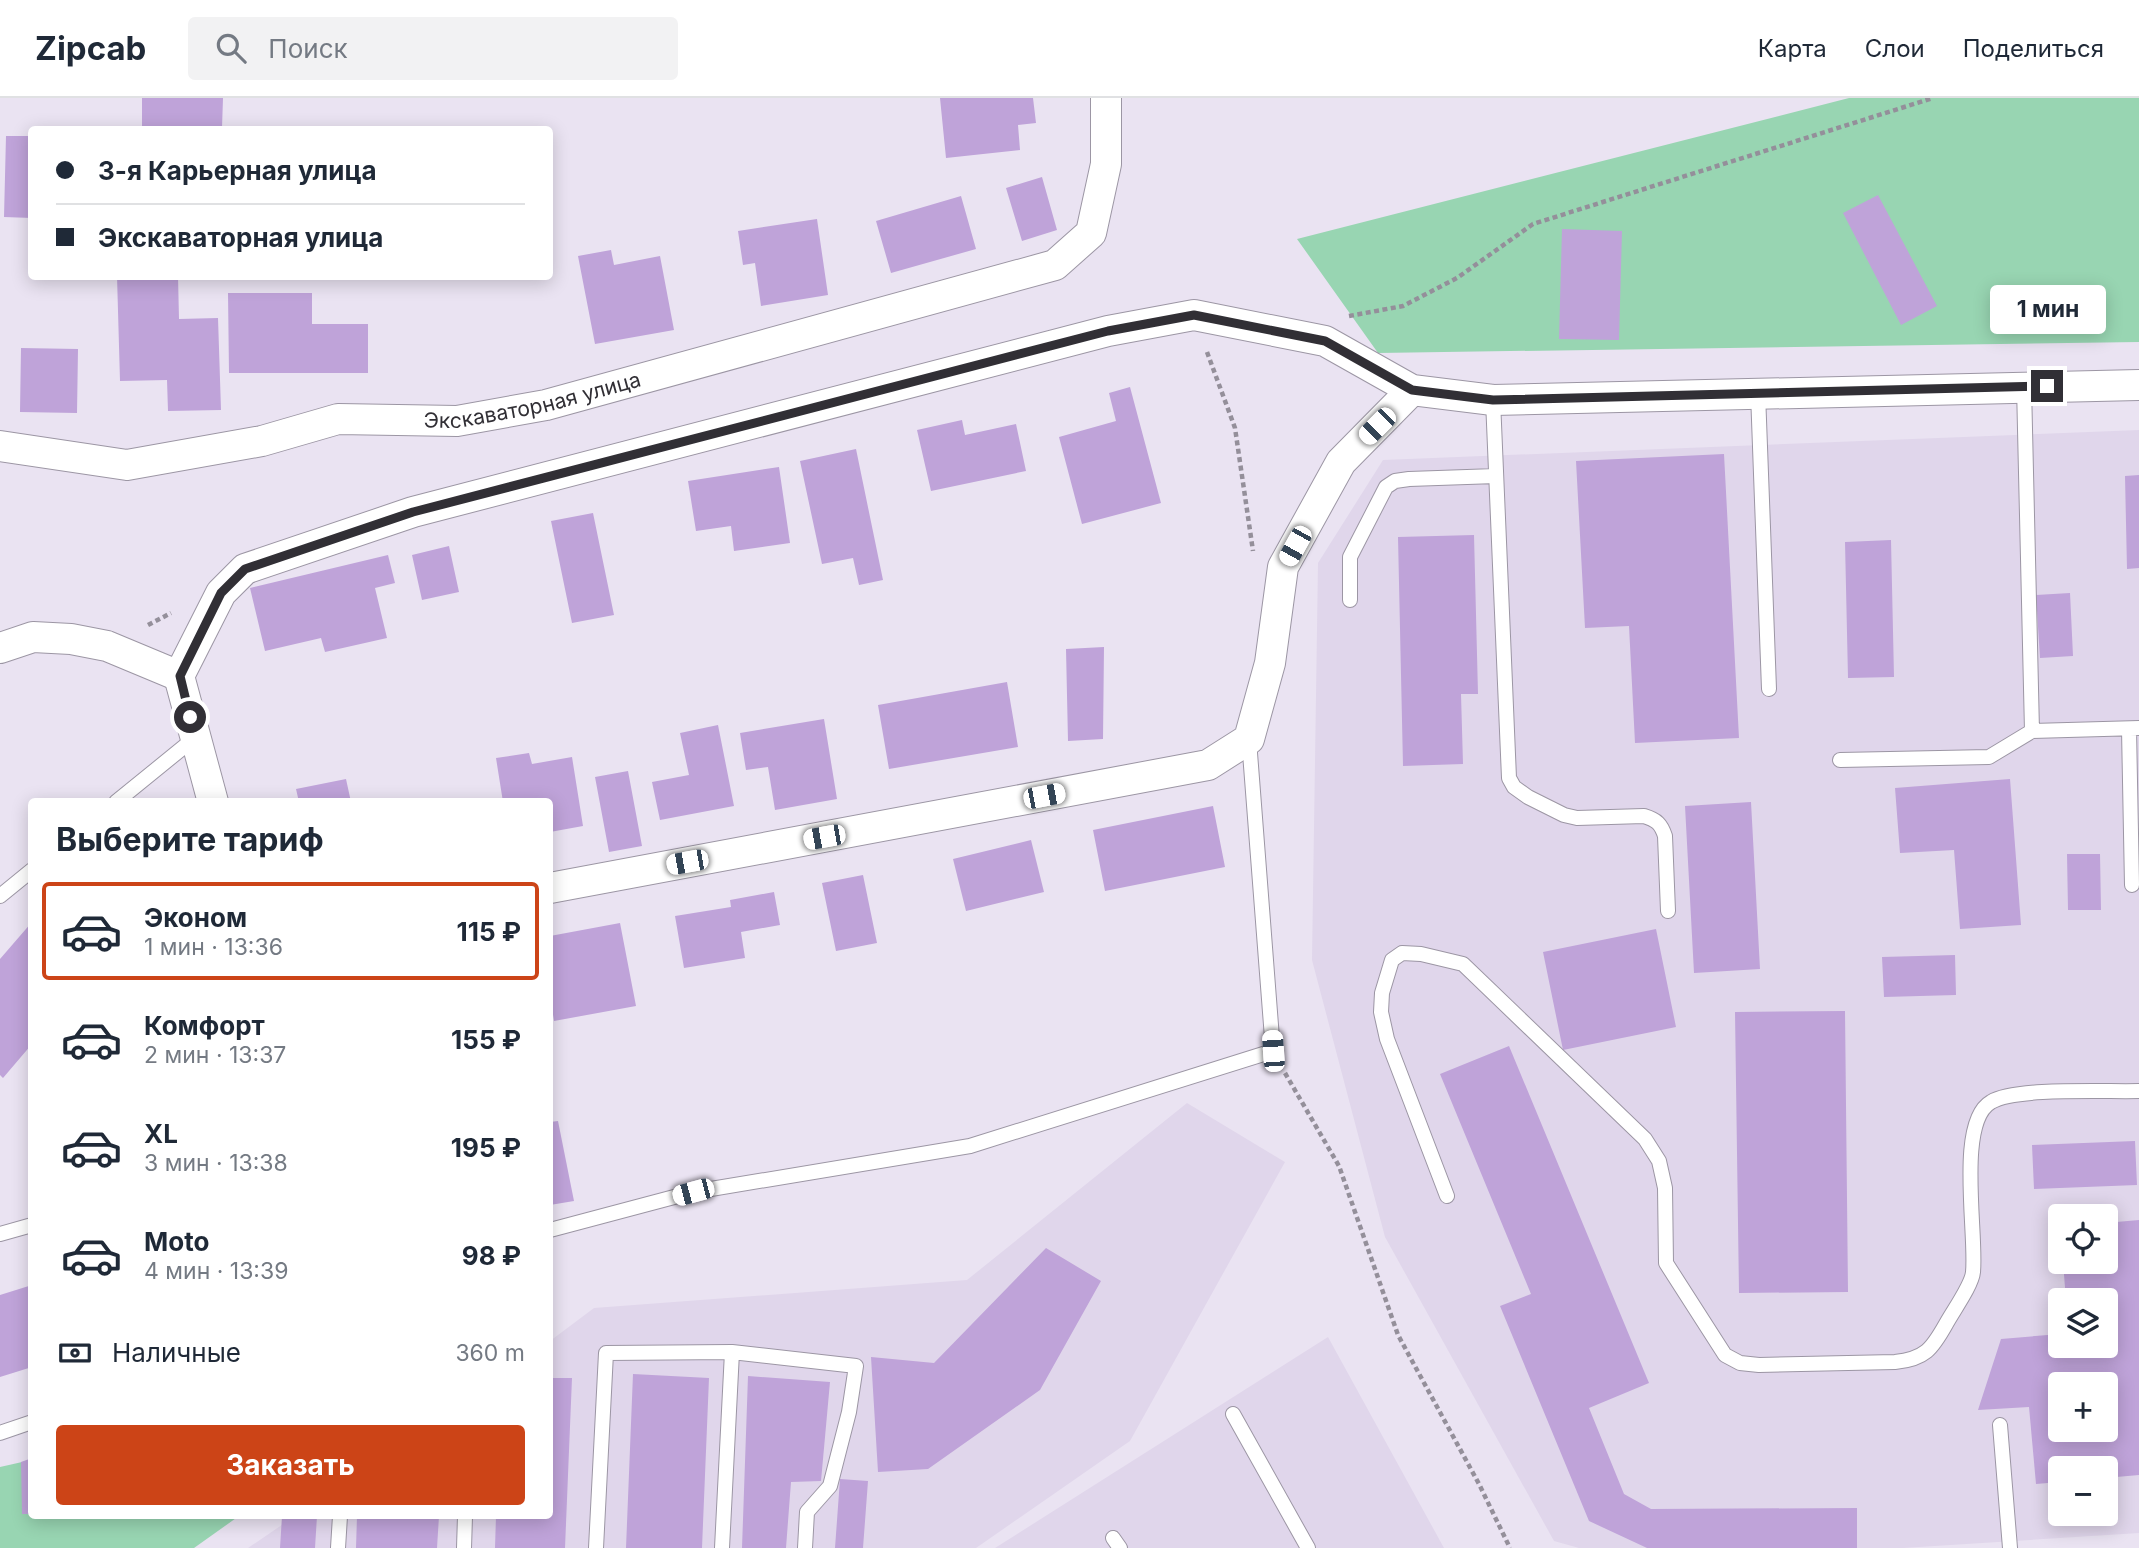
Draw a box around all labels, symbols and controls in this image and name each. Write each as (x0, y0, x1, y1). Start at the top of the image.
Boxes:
search box (188, 17, 678, 80)
text: Zipcab (35, 28, 146, 68)
icon: search (212, 29, 250, 67)
text: Поиск (268, 33, 348, 64)
text: Карта (1758, 34, 1827, 63)
text: Слои (1865, 34, 1925, 63)
text: Поделиться (1963, 34, 2104, 63)
text: 3-я Карьерная улица (98, 155, 377, 186)
text: Экскаваторная улица (98, 222, 383, 253)
callout: 1 мин (1989, 285, 2105, 334)
text: 1 мин (2017, 295, 2079, 323)
street label: Экскаваторная улица (423, 367, 643, 433)
route end (2031, 370, 2063, 402)
car (1355, 404, 1400, 448)
car (1276, 523, 1315, 569)
route start (174, 701, 206, 733)
car (1022, 782, 1067, 810)
text: Выберите тариф (56, 820, 324, 859)
car (802, 823, 847, 851)
car (665, 848, 710, 876)
icon: car (60, 900, 123, 963)
text: Эконом (144, 902, 247, 933)
text: 115 ₽ (457, 916, 521, 947)
text: 1 мин · 13:36 (144, 933, 283, 961)
icon: car (60, 1008, 123, 1071)
text: Комфорт (144, 1010, 265, 1041)
text: 155 ₽ (451, 1024, 521, 1055)
car (1262, 1029, 1285, 1073)
text: 2 мин · 13:37 (144, 1041, 286, 1069)
icon: car (60, 1116, 123, 1179)
text: XL (144, 1118, 178, 1149)
text: 195 ₽ (451, 1132, 521, 1163)
text: 3 мин · 13:38 (144, 1149, 288, 1177)
car (670, 1176, 717, 1208)
map controls (2048, 1204, 2118, 1526)
button: locate (2048, 1204, 2118, 1274)
icon: car (60, 1224, 123, 1287)
text: Moto (144, 1226, 209, 1257)
text: 98 ₽ (462, 1240, 521, 1271)
text: 4 мин · 13:39 (144, 1257, 288, 1285)
button: layers (2048, 1288, 2118, 1358)
icon: cash (56, 1334, 94, 1372)
text: Наличные (112, 1337, 241, 1368)
text: 360 m (455, 1339, 525, 1367)
button: + (2048, 1372, 2118, 1442)
button: Заказать (56, 1425, 525, 1505)
button: − (2048, 1456, 2118, 1526)

